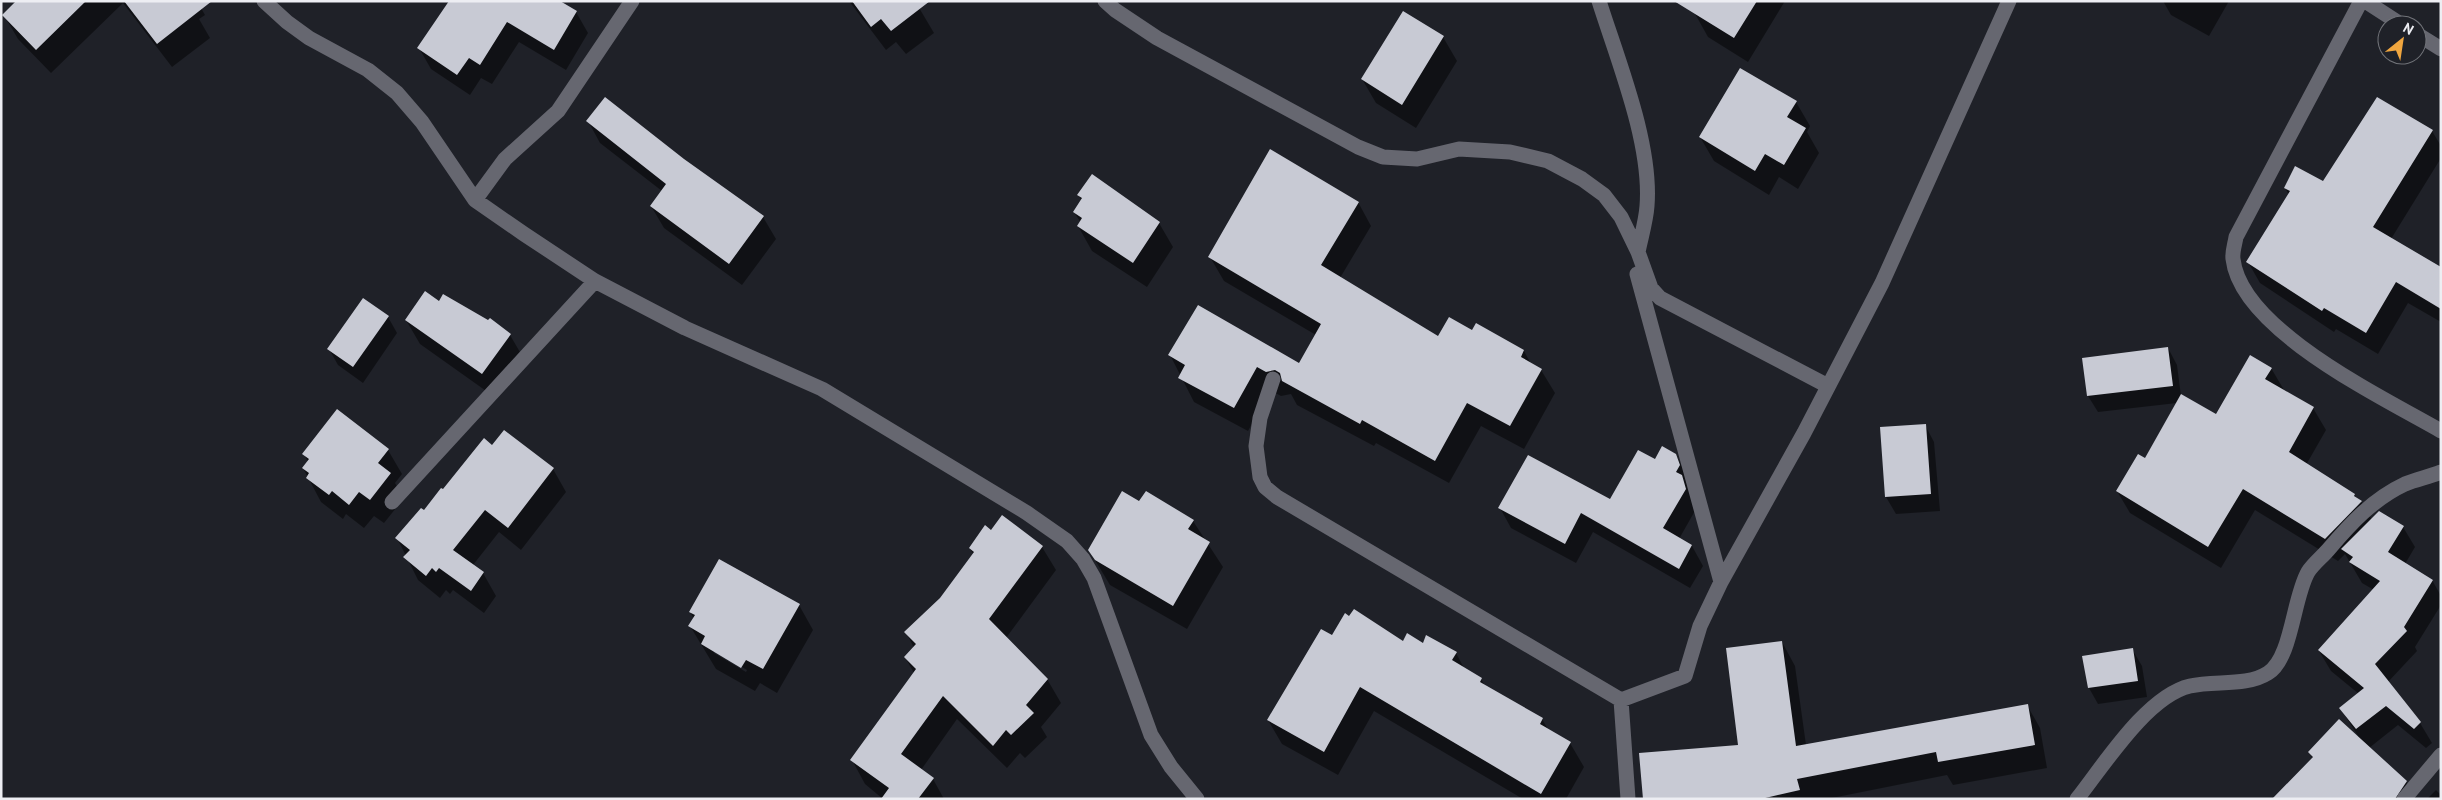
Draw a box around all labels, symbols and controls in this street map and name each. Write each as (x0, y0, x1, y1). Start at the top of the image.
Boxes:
north arrow (2377, 15, 2427, 65)
text: N (2400, 19, 2417, 39)

